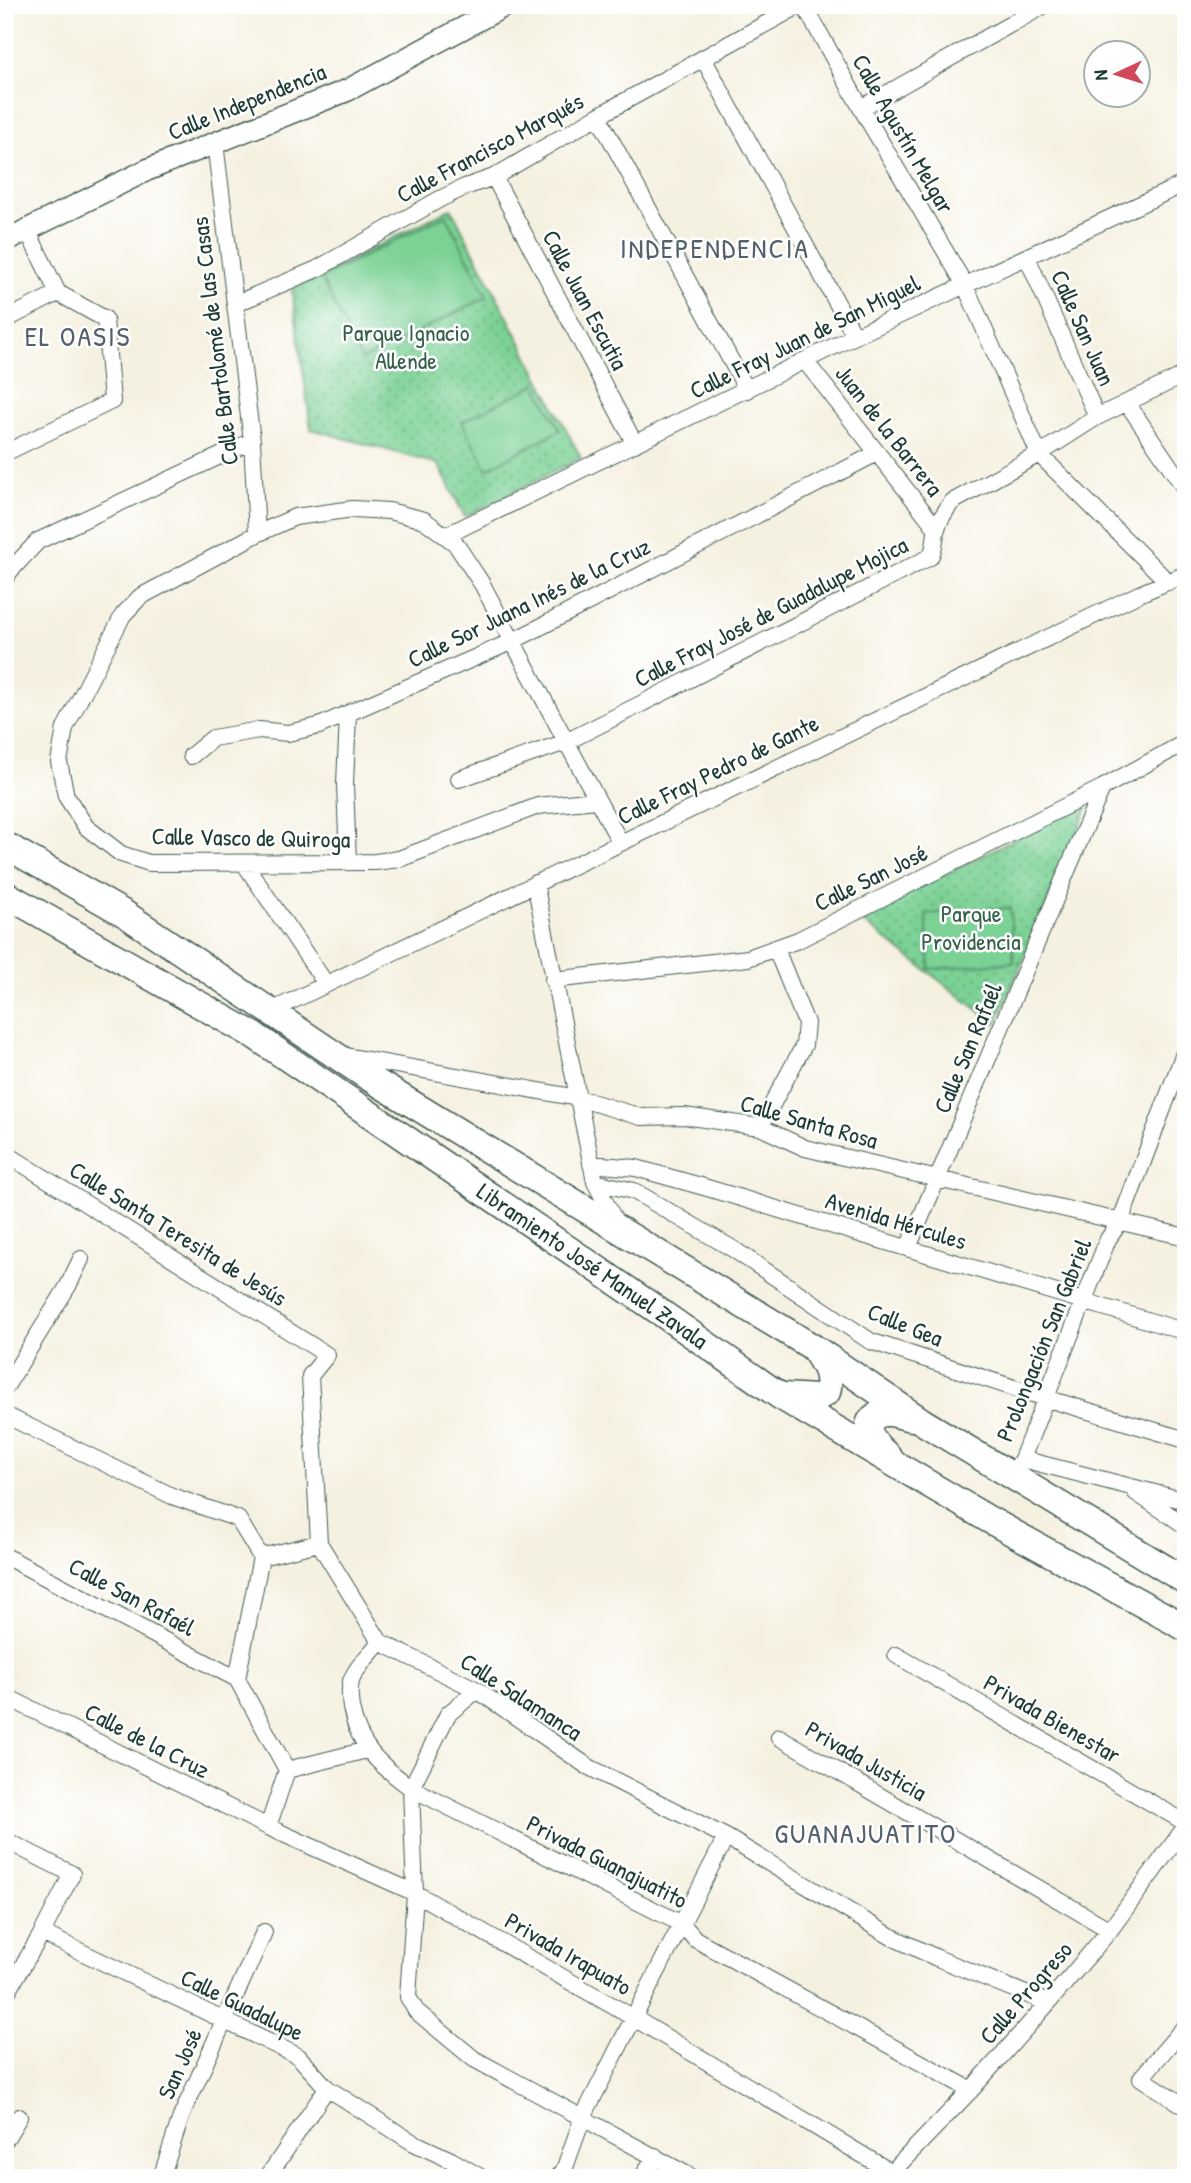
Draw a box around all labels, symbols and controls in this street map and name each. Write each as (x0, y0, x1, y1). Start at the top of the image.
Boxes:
north arrow (1082, 38, 1152, 108)
street label: Calle Agustín Melgar (845, 48, 962, 219)
street label: Calle Independencia (163, 55, 330, 147)
text: N (1087, 69, 1113, 81)
street label: Calle Francisco Marqués (390, 84, 589, 210)
street label: Calle Bartolomé de las Casas (183, 215, 245, 467)
street label: Calle Juan Escutia (536, 224, 636, 375)
district label: INDEPENDENCIA (620, 229, 810, 267)
street label: Calle San Juan (1044, 265, 1124, 391)
street label: Calle Fray Juan de San Miguel (684, 266, 926, 406)
park label: Parque Ignacio Allende (343, 316, 470, 376)
district label: EL OASIS (25, 317, 131, 355)
street label: Juan de la Barrera (828, 358, 951, 503)
street label: Calle Fray José de Guadalupe Mojica (628, 528, 913, 694)
street label: Calle Sor Juana Inés de la Cruz (402, 529, 655, 675)
street label: Calle Fray Pedro de Gante (612, 706, 824, 832)
street label: Calle Vasco de Quiroga (151, 819, 351, 855)
street label: Calle San José (809, 836, 933, 918)
park label: Parque Providencia (921, 897, 1021, 957)
street label: Calle San Rafaél (925, 977, 1009, 1118)
street label: Calle Santa Rosa (737, 1086, 882, 1156)
street label: Calle Santa Teresita de Jesús (64, 1153, 293, 1313)
street label: Libramiento José Manuel Zavala (471, 1175, 715, 1356)
street label: Avenida Hércules (822, 1183, 971, 1257)
street label: Prolongación San Gabriel (988, 1233, 1099, 1446)
street label: Calle Gea (863, 1295, 948, 1354)
street label: Calle San Rafaél (64, 1549, 202, 1643)
street label: Calle Salamanca (454, 1645, 589, 1748)
street label: Privada Bienestar (978, 1666, 1127, 1770)
street label: Calle de la Cruz (80, 1695, 215, 1785)
street label: Privada Justicia (800, 1713, 933, 1808)
street label: Privada Guanajuatito (522, 1807, 694, 1916)
district label: GUANAJUATITO (775, 1814, 957, 1852)
street label: Privada Irapuato (499, 1904, 638, 2002)
street label: Calle Progreso (972, 1934, 1079, 2051)
street label: Calle Guadalupe (176, 1961, 310, 2048)
street label: San José (149, 2023, 209, 2104)

